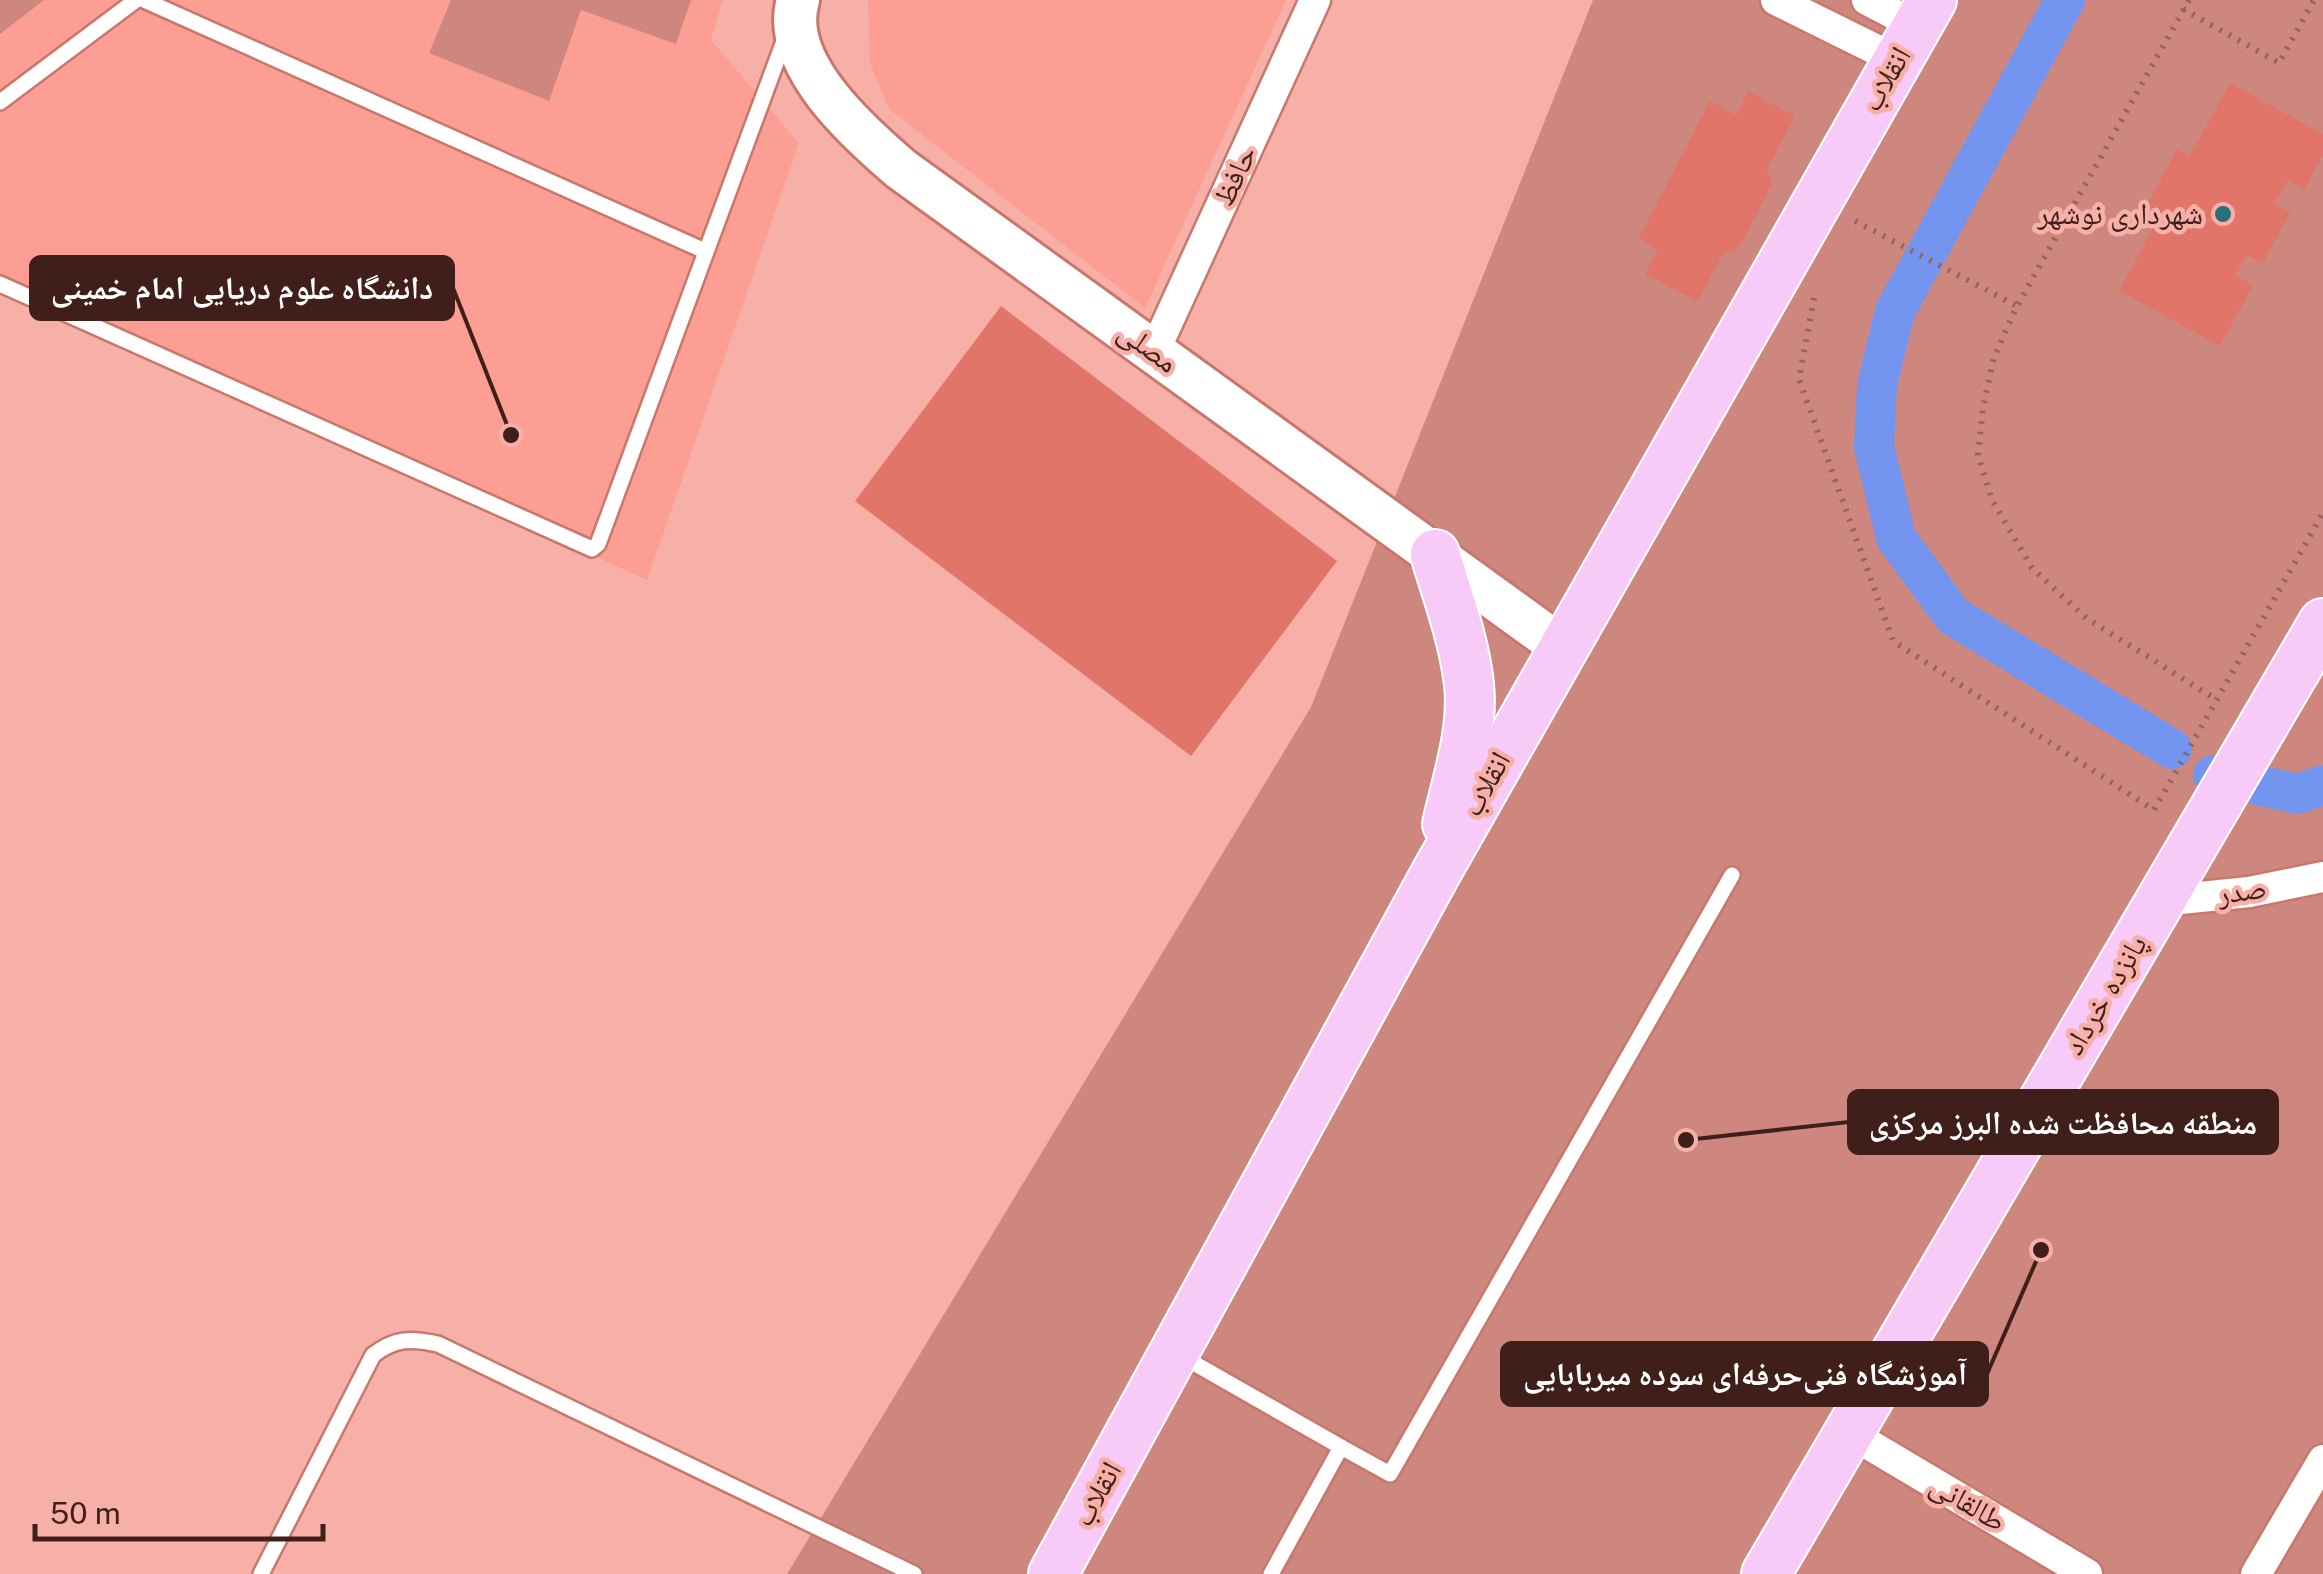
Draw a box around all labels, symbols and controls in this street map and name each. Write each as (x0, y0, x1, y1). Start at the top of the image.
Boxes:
street label: انقلاب (1852, 40, 1918, 117)
street label: حافظ (1205, 140, 1264, 212)
place label: شهرداری نوشهر (2036, 195, 2203, 232)
marker: شهرداری نوشهر (2212, 203, 2234, 225)
callout: دانشگاه علوم دریایی امام خمینی (31, 257, 453, 319)
text: دانشگاه علوم دریایی امام خمینی (51, 269, 433, 310)
street label: مصلی (1111, 313, 1185, 381)
street label: انقلاب (1453, 745, 1517, 822)
street label: صدر (2214, 869, 2269, 911)
street label: پانزده خرداد (2054, 928, 2155, 1062)
callout: منطقه محافظت شده البرز مرکزی (1849, 1091, 2277, 1153)
text: منطقه محافظت شده البرز مرکزی (1869, 1104, 2257, 1142)
callout: آموزشگاه فنی‌حرفه‌ای سوده میربابایی (1502, 1343, 1987, 1405)
text: آموزشگاه فنی‌حرفه‌ای سوده میربابایی (1523, 1355, 1967, 1394)
street label: انقلاب (1064, 1455, 1128, 1532)
street label: طالقانی (1924, 1466, 2013, 1539)
scale bar (35, 1479, 322, 1541)
text: 50 m (50, 1495, 121, 1531)

